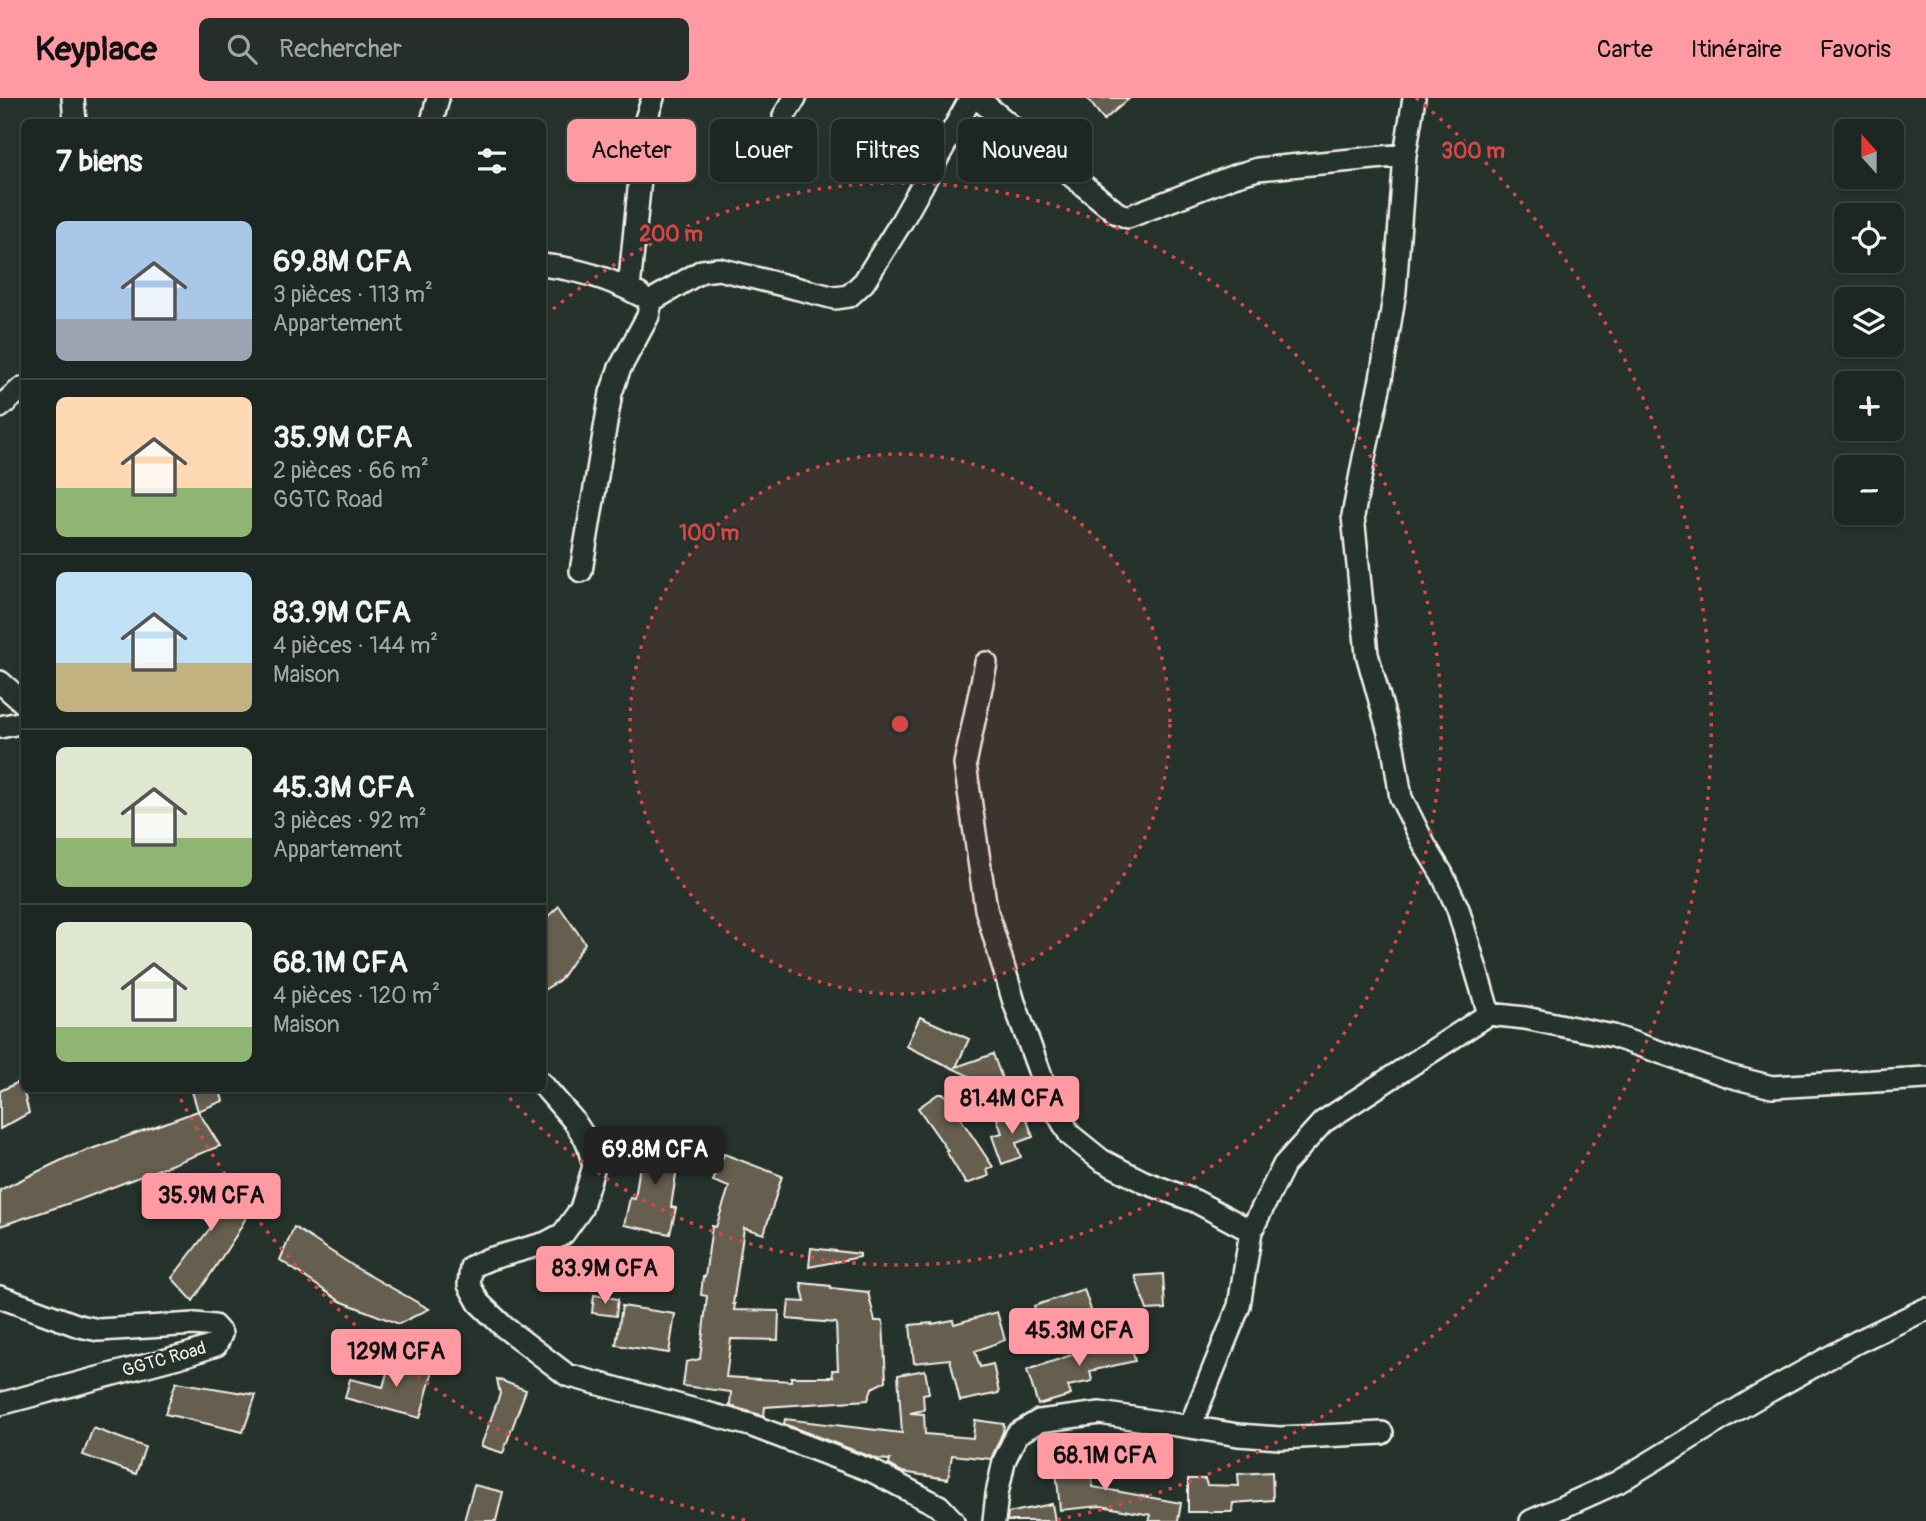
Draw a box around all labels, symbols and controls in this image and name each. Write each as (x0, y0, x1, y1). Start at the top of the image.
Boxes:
search box (199, 18, 689, 81)
text: Keyplace (35, 29, 157, 70)
icon: search (223, 30, 261, 68)
text: Rechercher (279, 33, 402, 65)
text: Carte (1597, 35, 1653, 64)
text: Itinéraire (1691, 35, 1782, 64)
text: Favoris (1820, 35, 1891, 64)
chip: Acheter (567, 119, 696, 182)
chip: Louer (710, 119, 817, 182)
chip: Filtres (831, 119, 944, 182)
chip: Nouveau (958, 119, 1092, 182)
north arrow (1834, 119, 1904, 189)
map controls (1834, 119, 1904, 525)
text: 300 m (1441, 138, 1505, 165)
icon: filters (473, 142, 511, 180)
text: 7 biens (56, 143, 142, 180)
button: locate (1834, 203, 1904, 273)
text: 200 m (639, 221, 703, 248)
text: 69.8M CFA (273, 243, 412, 280)
icon: home (112, 249, 196, 333)
text: 3 pièces · 113 m² (273, 280, 433, 309)
button: layers (1834, 287, 1904, 357)
text: Appartement (273, 309, 402, 338)
button: + (1834, 371, 1904, 441)
text: 35.9M CFA (273, 419, 412, 456)
icon: home (112, 425, 196, 509)
button: − (1834, 455, 1904, 525)
text: 2 pièces · 66 m² (273, 456, 429, 485)
text: GGTC Road (273, 485, 383, 514)
text: 100 m (679, 520, 739, 547)
text: 83.9M CFA (273, 594, 411, 631)
icon: home (112, 600, 196, 684)
text: 4 pièces · 144 m² (273, 631, 438, 660)
text: Maison (273, 660, 340, 689)
centre of rings (888, 712, 912, 736)
text: 45.3M CFA (273, 769, 414, 806)
icon: home (112, 775, 196, 859)
text: 3 pièces · 92 m² (273, 806, 427, 835)
text: Appartement (273, 835, 402, 864)
text: 68.1M CFA (273, 944, 408, 981)
icon: home (112, 950, 196, 1034)
text: 4 pièces · 120 m² (273, 981, 440, 1010)
text: Maison (273, 1010, 340, 1039)
pin: 81.4M CFA (932, 1076, 1092, 1136)
text: 81.4M CFA (960, 1084, 1064, 1113)
pin: 69.8M CFA (575, 1128, 735, 1187)
text: 69.8M CFA (602, 1135, 708, 1164)
pin: 35.9M CFA (131, 1174, 291, 1233)
text: 35.9M CFA (158, 1181, 264, 1210)
pin: 83.9M CFA (525, 1246, 685, 1306)
text: 83.9M CFA (552, 1254, 658, 1283)
pin: 45.3M CFA (999, 1308, 1159, 1368)
text: 45.3M CFA (1025, 1316, 1133, 1345)
pin: 129M CFA (324, 1330, 468, 1389)
street label: GGTC Road (120, 1337, 209, 1382)
text: 129M CFA (347, 1337, 445, 1366)
pin: 68.1M CFA (1025, 1434, 1185, 1493)
text: 68.1M CFA (1053, 1441, 1157, 1470)

